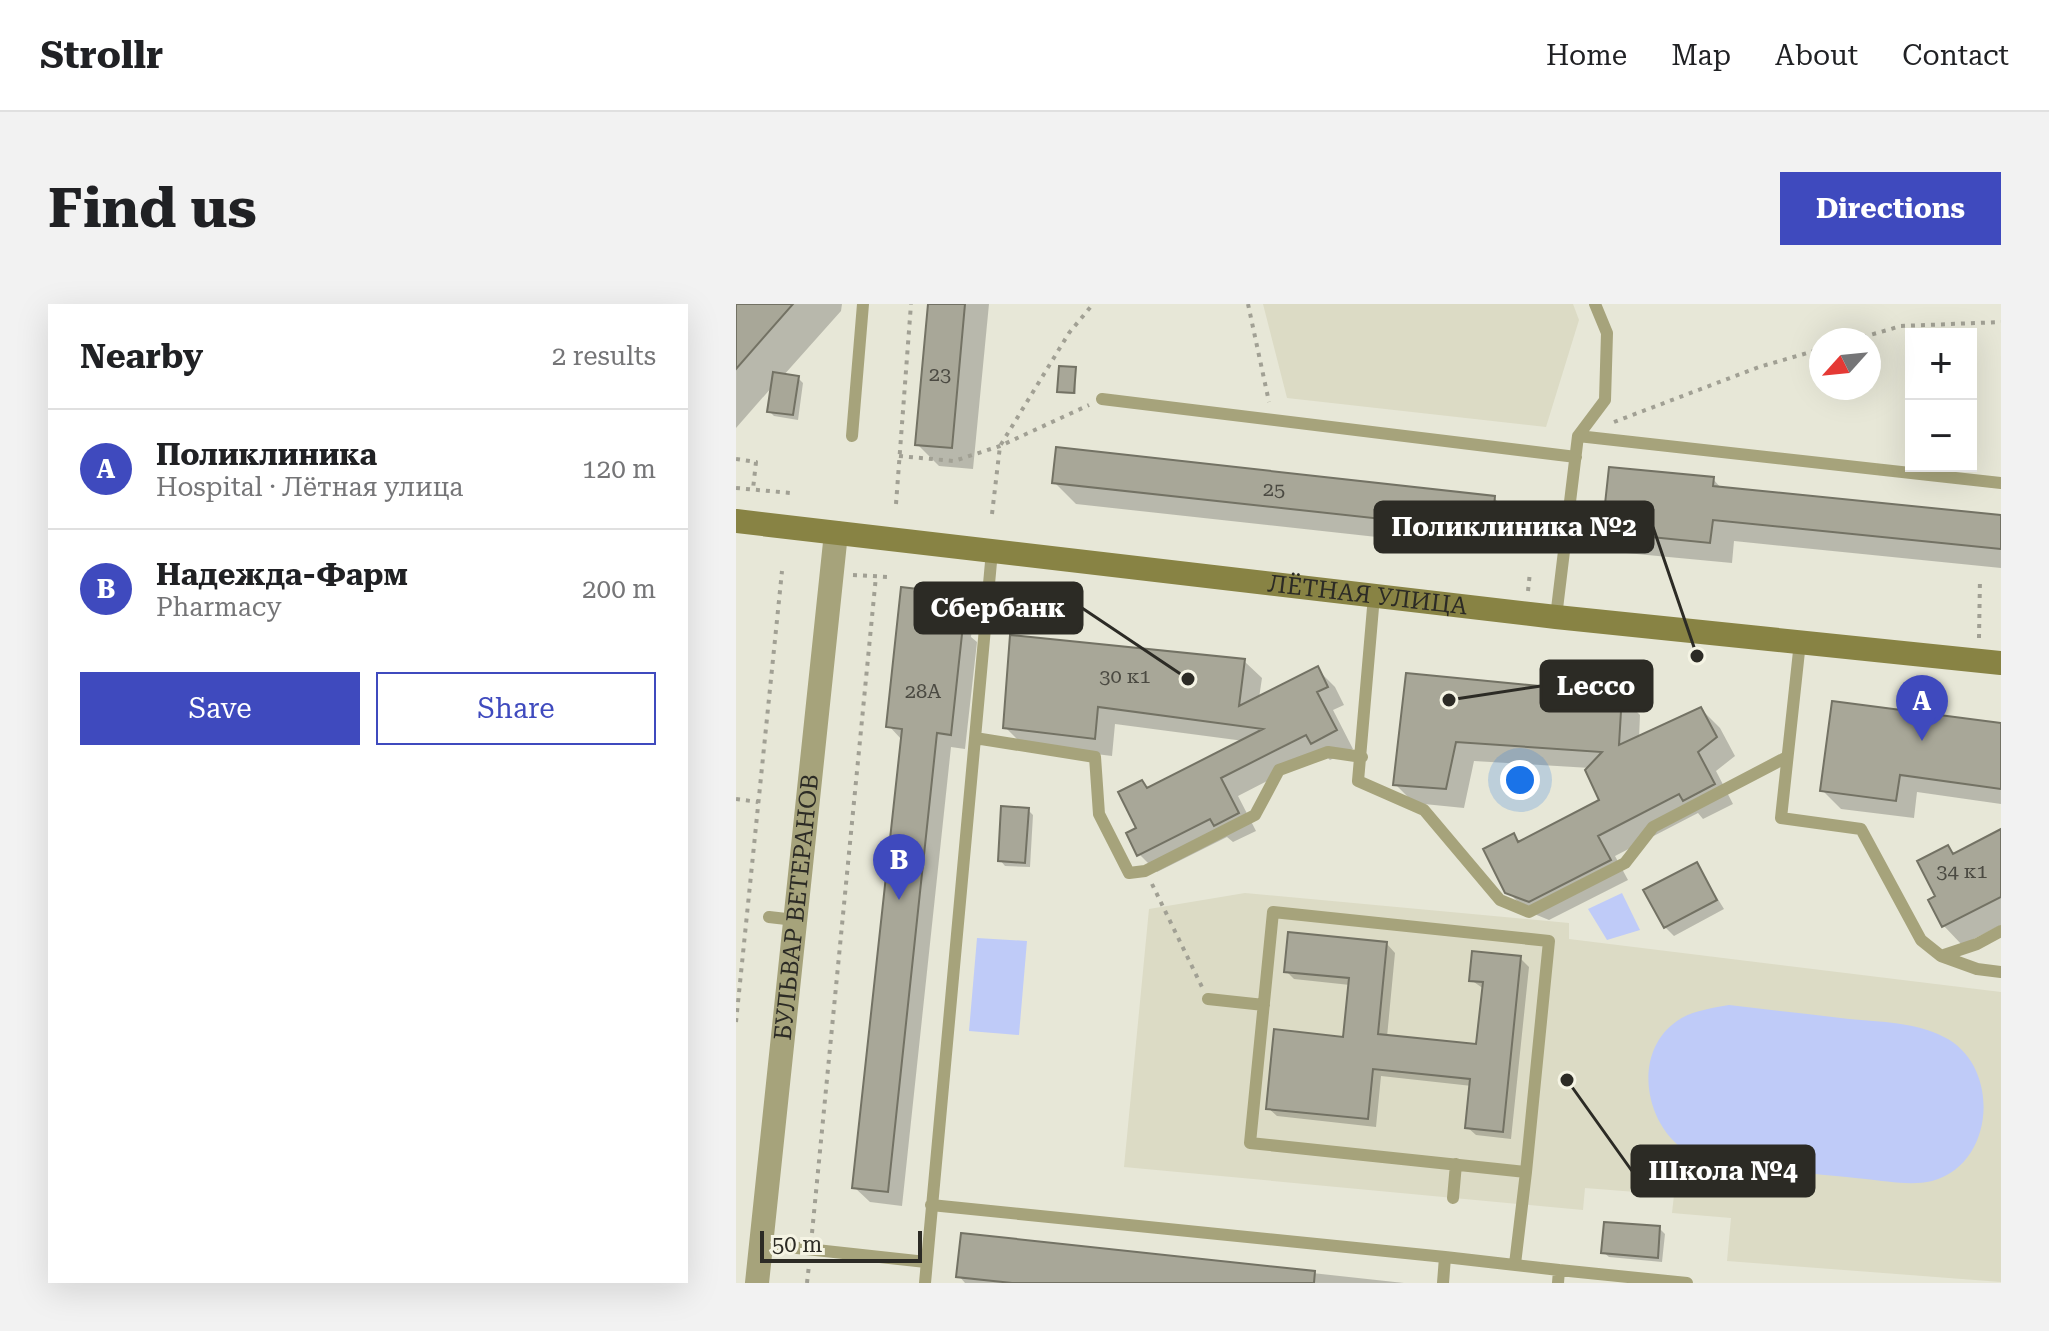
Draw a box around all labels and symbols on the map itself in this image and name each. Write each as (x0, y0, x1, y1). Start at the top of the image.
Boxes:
north arrow (1809, 328, 1881, 400)
house number: 23 (929, 362, 951, 386)
house number: 25 (1263, 477, 1285, 501)
callout: Поликлиника №2 (1375, 502, 1653, 552)
text: Поликлиника №2 (1391, 512, 1637, 542)
street label: ЛЁТНАЯ УЛИЦА (1266, 569, 1469, 621)
callout: Сбербанк (915, 583, 1082, 633)
text: Сбербанк (930, 593, 1066, 623)
callout: Lecco (1541, 661, 1652, 711)
house number: 30 к1 (1099, 664, 1151, 688)
text: Lecco (1557, 671, 1635, 701)
pin: A (1896, 675, 1948, 741)
house number: 28А (905, 679, 941, 703)
your location (1500, 760, 1540, 800)
street label: БУЛЬВАР ВЕТЕРАНОВ (769, 773, 825, 1042)
pin: B (873, 834, 925, 900)
house number: 34 к1 (1936, 859, 1988, 883)
callout: Школа №4 (1632, 1146, 1814, 1196)
text: Школа №4 (1648, 1156, 1798, 1186)
scale bar (760, 1227, 922, 1263)

